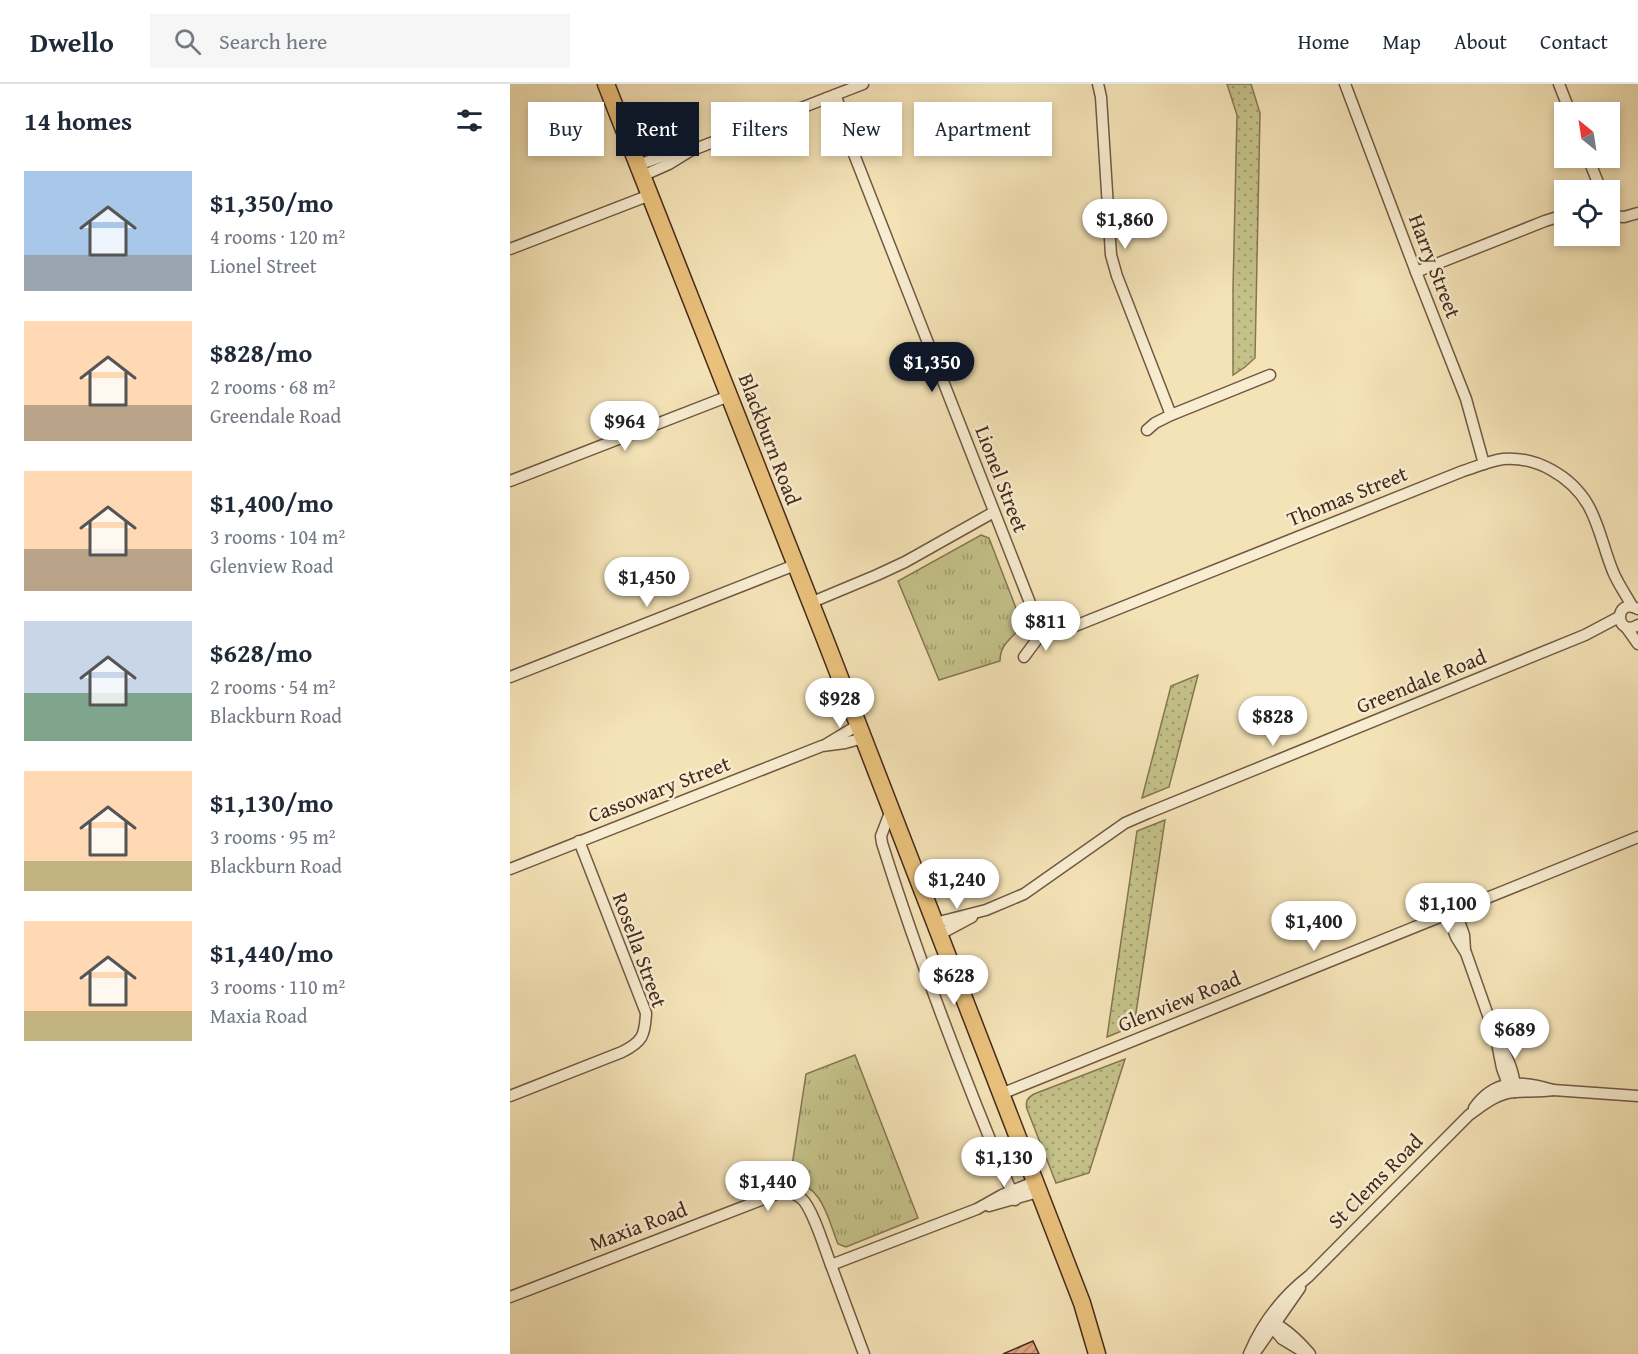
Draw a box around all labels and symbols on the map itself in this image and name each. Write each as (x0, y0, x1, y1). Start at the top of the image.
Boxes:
north arrow (1554, 102, 1620, 168)
pin: $1,860 (1076, 199, 1174, 250)
street label: Harry Street (1401, 209, 1469, 323)
pin: $1,350 (883, 342, 981, 393)
street label: Blackburn Road (731, 369, 810, 510)
pin: $964 (589, 401, 661, 452)
street label: Lionel Street (967, 421, 1037, 537)
street label: Thomas Street (1282, 458, 1412, 534)
pin: $1,450 (598, 557, 696, 608)
pin: $811 (1010, 601, 1082, 652)
street label: Greendale Road (1351, 641, 1491, 721)
pin: $928 (804, 678, 876, 729)
pin: $828 (1237, 696, 1309, 747)
street label: Cassowary Street (584, 747, 735, 830)
pin: $1,240 (908, 859, 1006, 910)
pin: $1,100 (1399, 883, 1497, 934)
street label: Rosella Street (605, 888, 675, 1012)
pin: $1,400 (1265, 901, 1363, 952)
pin: $628 (918, 955, 990, 1006)
street label: Glenview Road (1113, 962, 1246, 1040)
pin: $689 (1479, 1009, 1551, 1060)
street label: St Clems Road (1320, 1126, 1430, 1236)
pin: $1,130 (955, 1137, 1053, 1188)
pin: $1,440 (719, 1161, 817, 1212)
street label: Maxia Road (585, 1193, 692, 1259)

